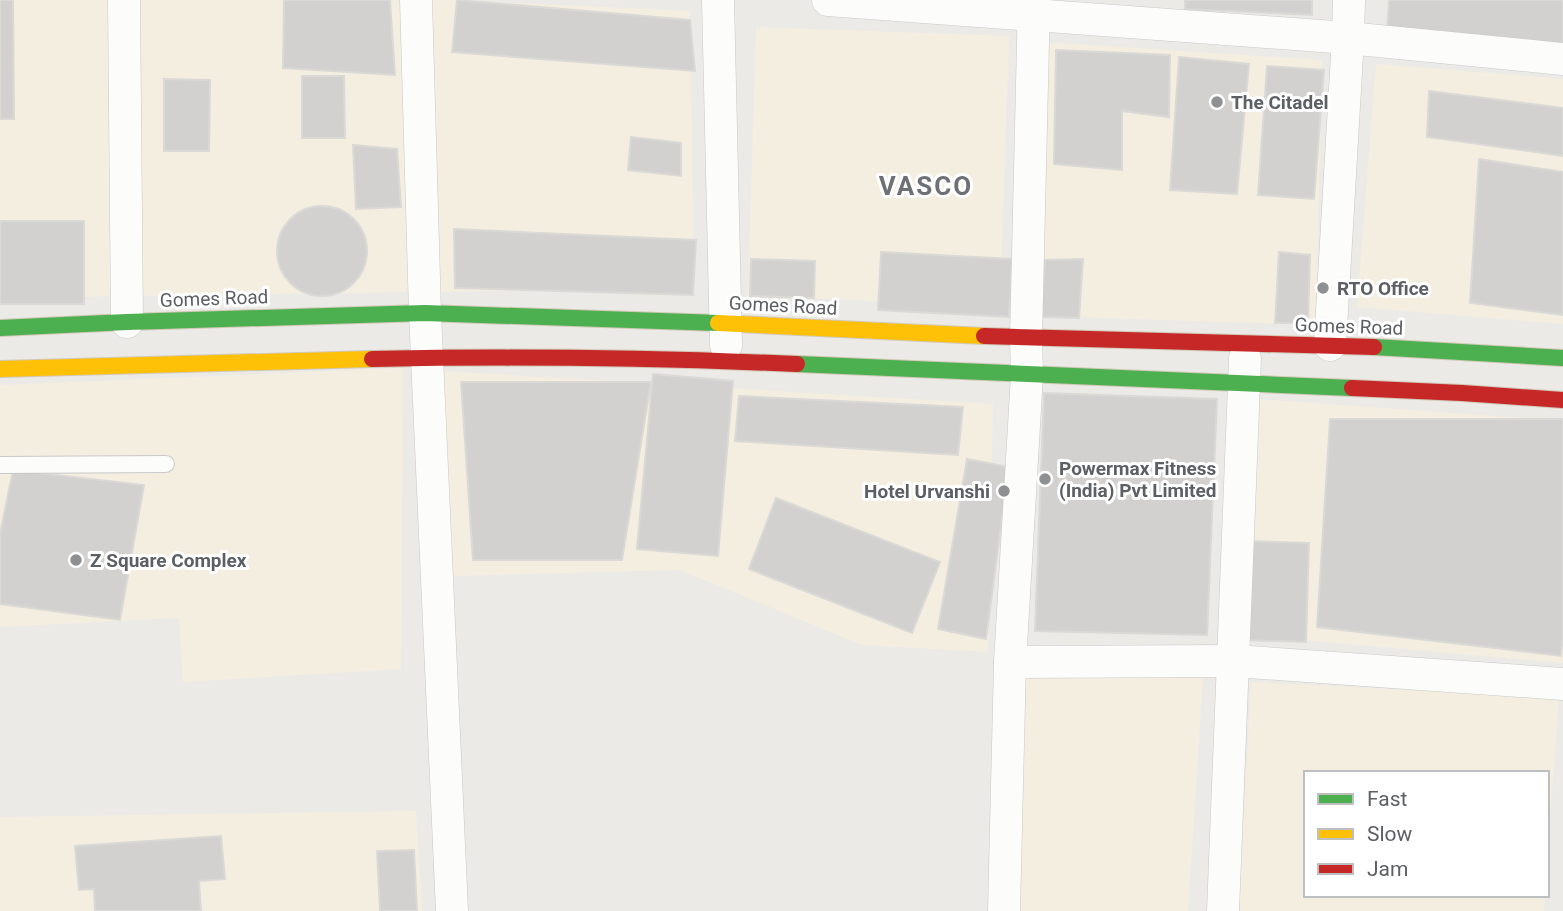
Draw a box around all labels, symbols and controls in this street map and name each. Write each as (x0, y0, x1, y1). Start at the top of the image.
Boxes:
place label: The Citadel (1231, 91, 1328, 114)
marker: The Citadel (1209, 94, 1225, 110)
district label: VASCO (879, 171, 973, 201)
place label: RTO Office (1337, 277, 1429, 300)
marker: RTO Office (1315, 280, 1331, 296)
street label: Gomes Road (159, 285, 269, 312)
street label: Gomes Road (728, 291, 838, 320)
street label: Gomes Road (1294, 313, 1404, 340)
place label: Powermax Fitness (India) Pvt Limited (1059, 457, 1217, 502)
marker: Powermax Fitness (India) Pvt Limited (1037, 471, 1053, 487)
place label: Hotel Urvanshi (864, 480, 990, 503)
marker: Hotel Urvanshi (996, 483, 1012, 499)
place label: Z Square Complex (90, 549, 247, 572)
marker: Z Square Complex (68, 552, 84, 568)
legend (1304, 771, 1549, 897)
text: Fast (1367, 787, 1408, 811)
text: Slow (1367, 822, 1413, 846)
text: Jam (1367, 857, 1408, 881)

